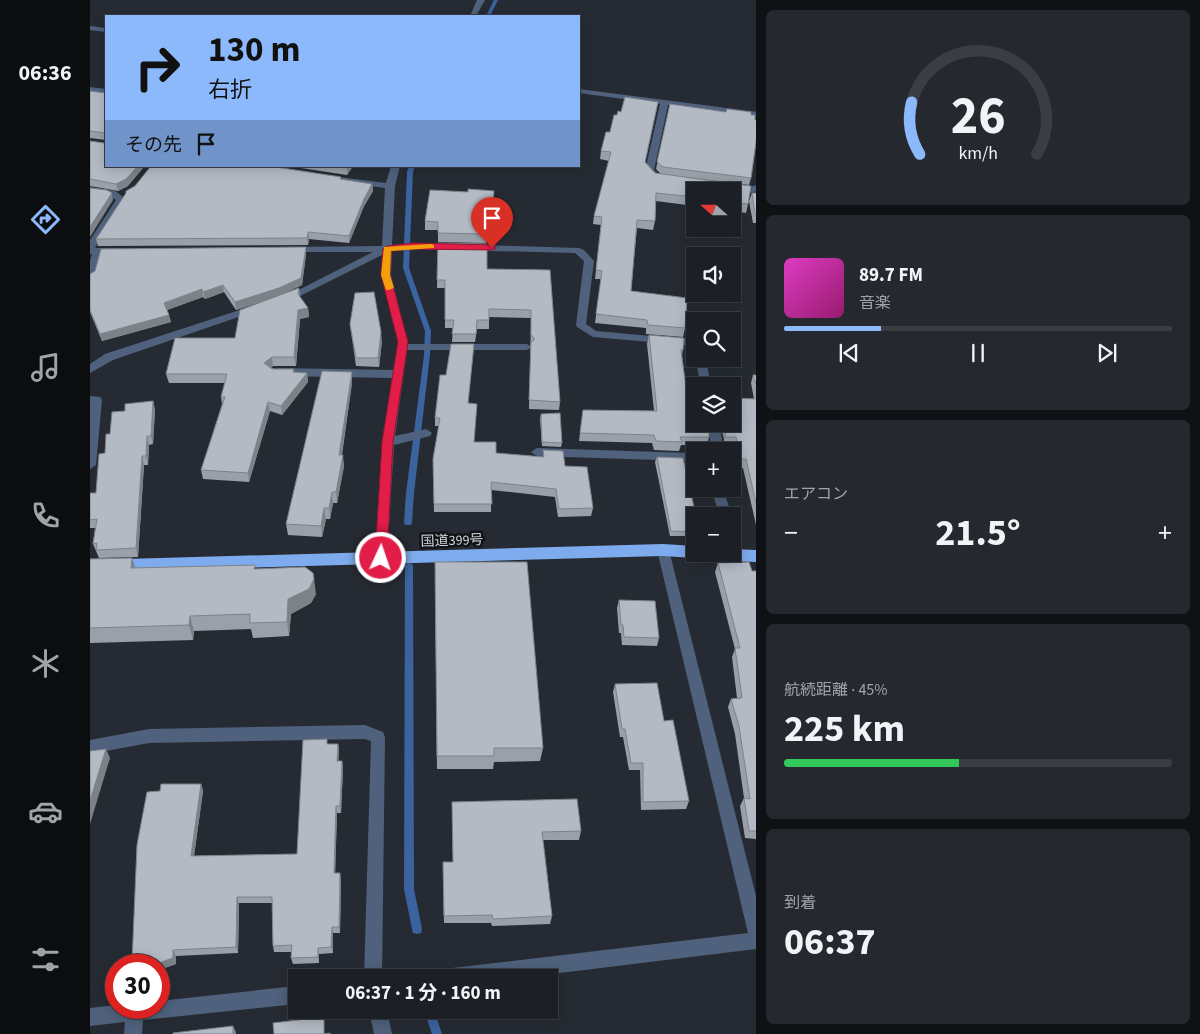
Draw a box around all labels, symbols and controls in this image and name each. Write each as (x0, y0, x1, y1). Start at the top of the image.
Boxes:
text: 130 m (208, 25, 300, 75)
icon: right (125, 35, 190, 100)
text: 06:36 (18, 57, 72, 89)
text: 右折 (208, 74, 252, 106)
text: 26 (951, 80, 1005, 154)
icon: arrive (192, 130, 220, 158)
text: その先 (125, 132, 182, 159)
text: km/h (958, 141, 998, 166)
north arrow (686, 182, 741, 238)
map controls (686, 182, 741, 562)
pin (471, 197, 513, 248)
icon: directions (28, 202, 63, 237)
icon: arrive (478, 204, 506, 232)
button: sound (686, 247, 741, 302)
text: 89.7 FM (859, 262, 923, 289)
text: 音楽 (859, 292, 891, 314)
button: search (686, 312, 741, 367)
icon: previous (835, 339, 863, 367)
icon: pause (964, 339, 992, 367)
icon: next (1093, 339, 1121, 367)
icon: music (28, 350, 63, 385)
button: layers (686, 377, 741, 432)
button: + (686, 442, 741, 497)
text: エアコン (784, 483, 848, 505)
icon: phone (28, 498, 63, 533)
text: 21.5° (935, 506, 1021, 560)
button: − (686, 507, 741, 562)
text: − (784, 513, 798, 553)
text: + (1158, 513, 1172, 553)
street label: 国道399号 (420, 530, 484, 552)
position arrow (354, 531, 406, 583)
icon: climate (28, 646, 63, 681)
text: 航続距離 · 45% (784, 679, 887, 701)
text: 225 km (784, 702, 905, 756)
icon: car (28, 794, 63, 829)
text: 到着 (784, 892, 816, 914)
text: 06:37 (784, 915, 876, 969)
icon: filters (28, 942, 63, 977)
speed limit sign: 30 (105, 954, 170, 1019)
text: 06:37 · 1 分 · 160 m (345, 980, 501, 1007)

